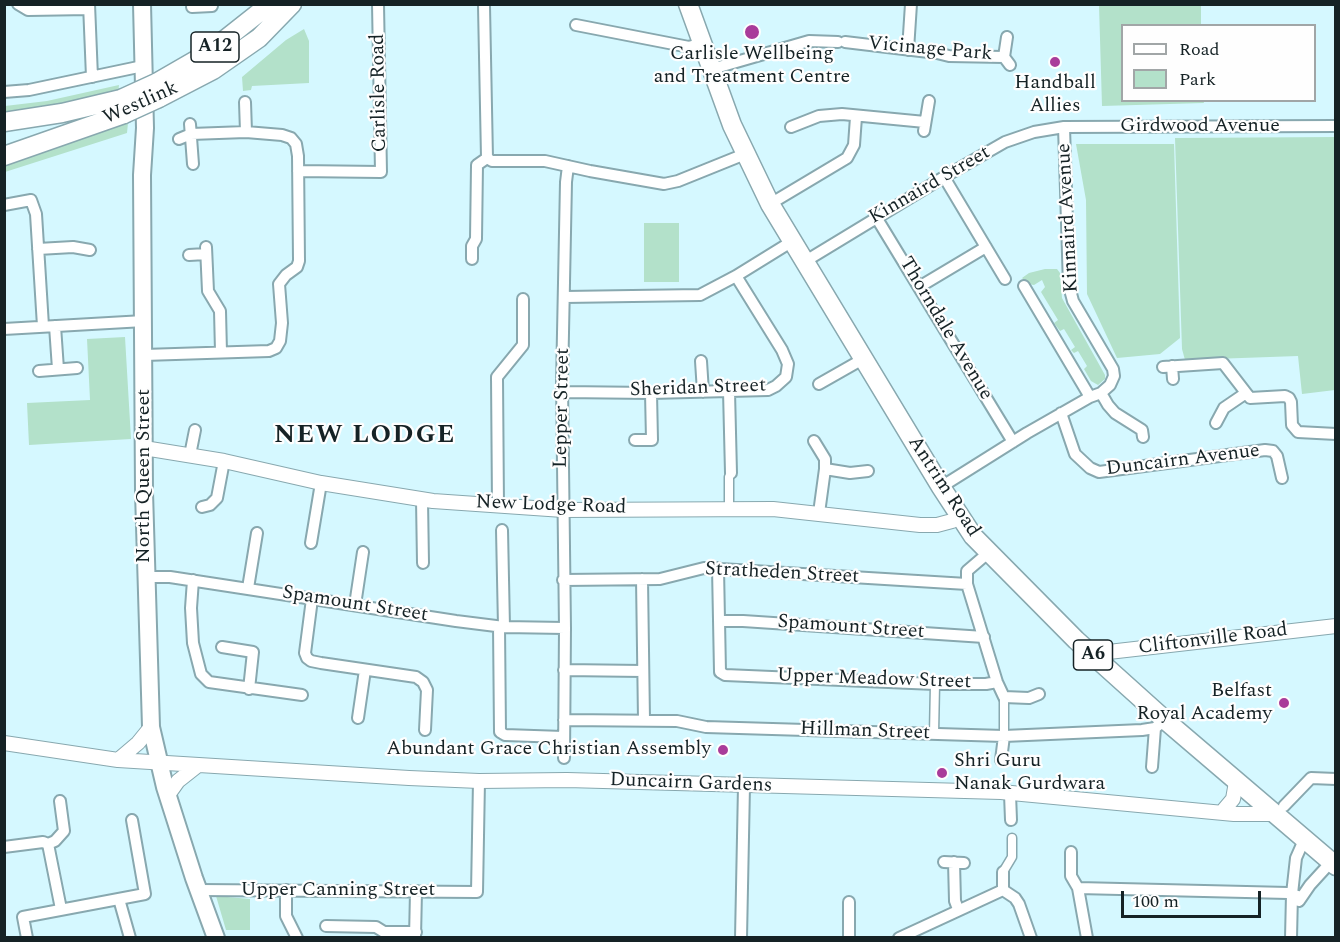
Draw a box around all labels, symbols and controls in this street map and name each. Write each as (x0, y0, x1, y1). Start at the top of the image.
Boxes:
marker: Carlisle Wellbeing and Treatment Centre (743, 23, 761, 41)
legend (1121, 24, 1316, 102)
road number: A12 (191, 32, 239, 62)
street label: Carlisle Road (367, 33, 393, 153)
street label: Vicinage Park (867, 33, 993, 67)
text: Road (1179, 36, 1220, 63)
place label: Carlisle Wellbeing and Treatment Centre (654, 43, 850, 90)
marker: Handball Allies (1048, 55, 1062, 69)
text: Park (1179, 66, 1216, 93)
place label: Handball Allies (1014, 72, 1096, 119)
street label: Westlink (100, 77, 182, 131)
street label: Girdwood Avenue (1120, 115, 1280, 139)
street label: Kinnaird Street (865, 142, 995, 230)
street label: Kinnaird Avenue (1053, 143, 1085, 293)
street label: Thorndale Avenue (893, 253, 997, 405)
street label: Lepper Street (550, 348, 576, 468)
street label: Sheridan Street (630, 375, 766, 403)
street label: North Queen Street (133, 389, 157, 563)
district label: NEW LODGE (274, 421, 456, 453)
street label: Antrim Road (902, 432, 984, 542)
street label: Duncairn Avenue (1105, 440, 1261, 482)
street label: New Lodge Road (475, 491, 627, 521)
street label: Stratheden Street (704, 558, 860, 590)
street label: Spamount Street (280, 582, 430, 628)
street label: Spamount Street (777, 611, 925, 645)
street label: Cliftonville Road (1137, 619, 1289, 661)
road number: A6 (1074, 640, 1112, 670)
street label: Upper Meadow Street (776, 665, 972, 695)
place label: Belfast Royal Academy (1136, 680, 1272, 727)
marker: Belfast Royal Academy (1277, 696, 1291, 710)
street label: Hillman Street (800, 718, 930, 746)
place label: Abundant Grace Christian Assembly (386, 738, 711, 762)
marker: Abundant Grace Christian Assembly (716, 743, 730, 757)
place label: Shri Guru Nanak Gurdwara (954, 750, 1105, 797)
marker: Shri Guru Nanak Gurdwara (935, 766, 949, 780)
street label: Duncairn Gardens (609, 769, 773, 799)
street label: Upper Canning Street (241, 879, 435, 903)
scale bar (1124, 879, 1264, 917)
text: 100 m (1132, 888, 1179, 915)

